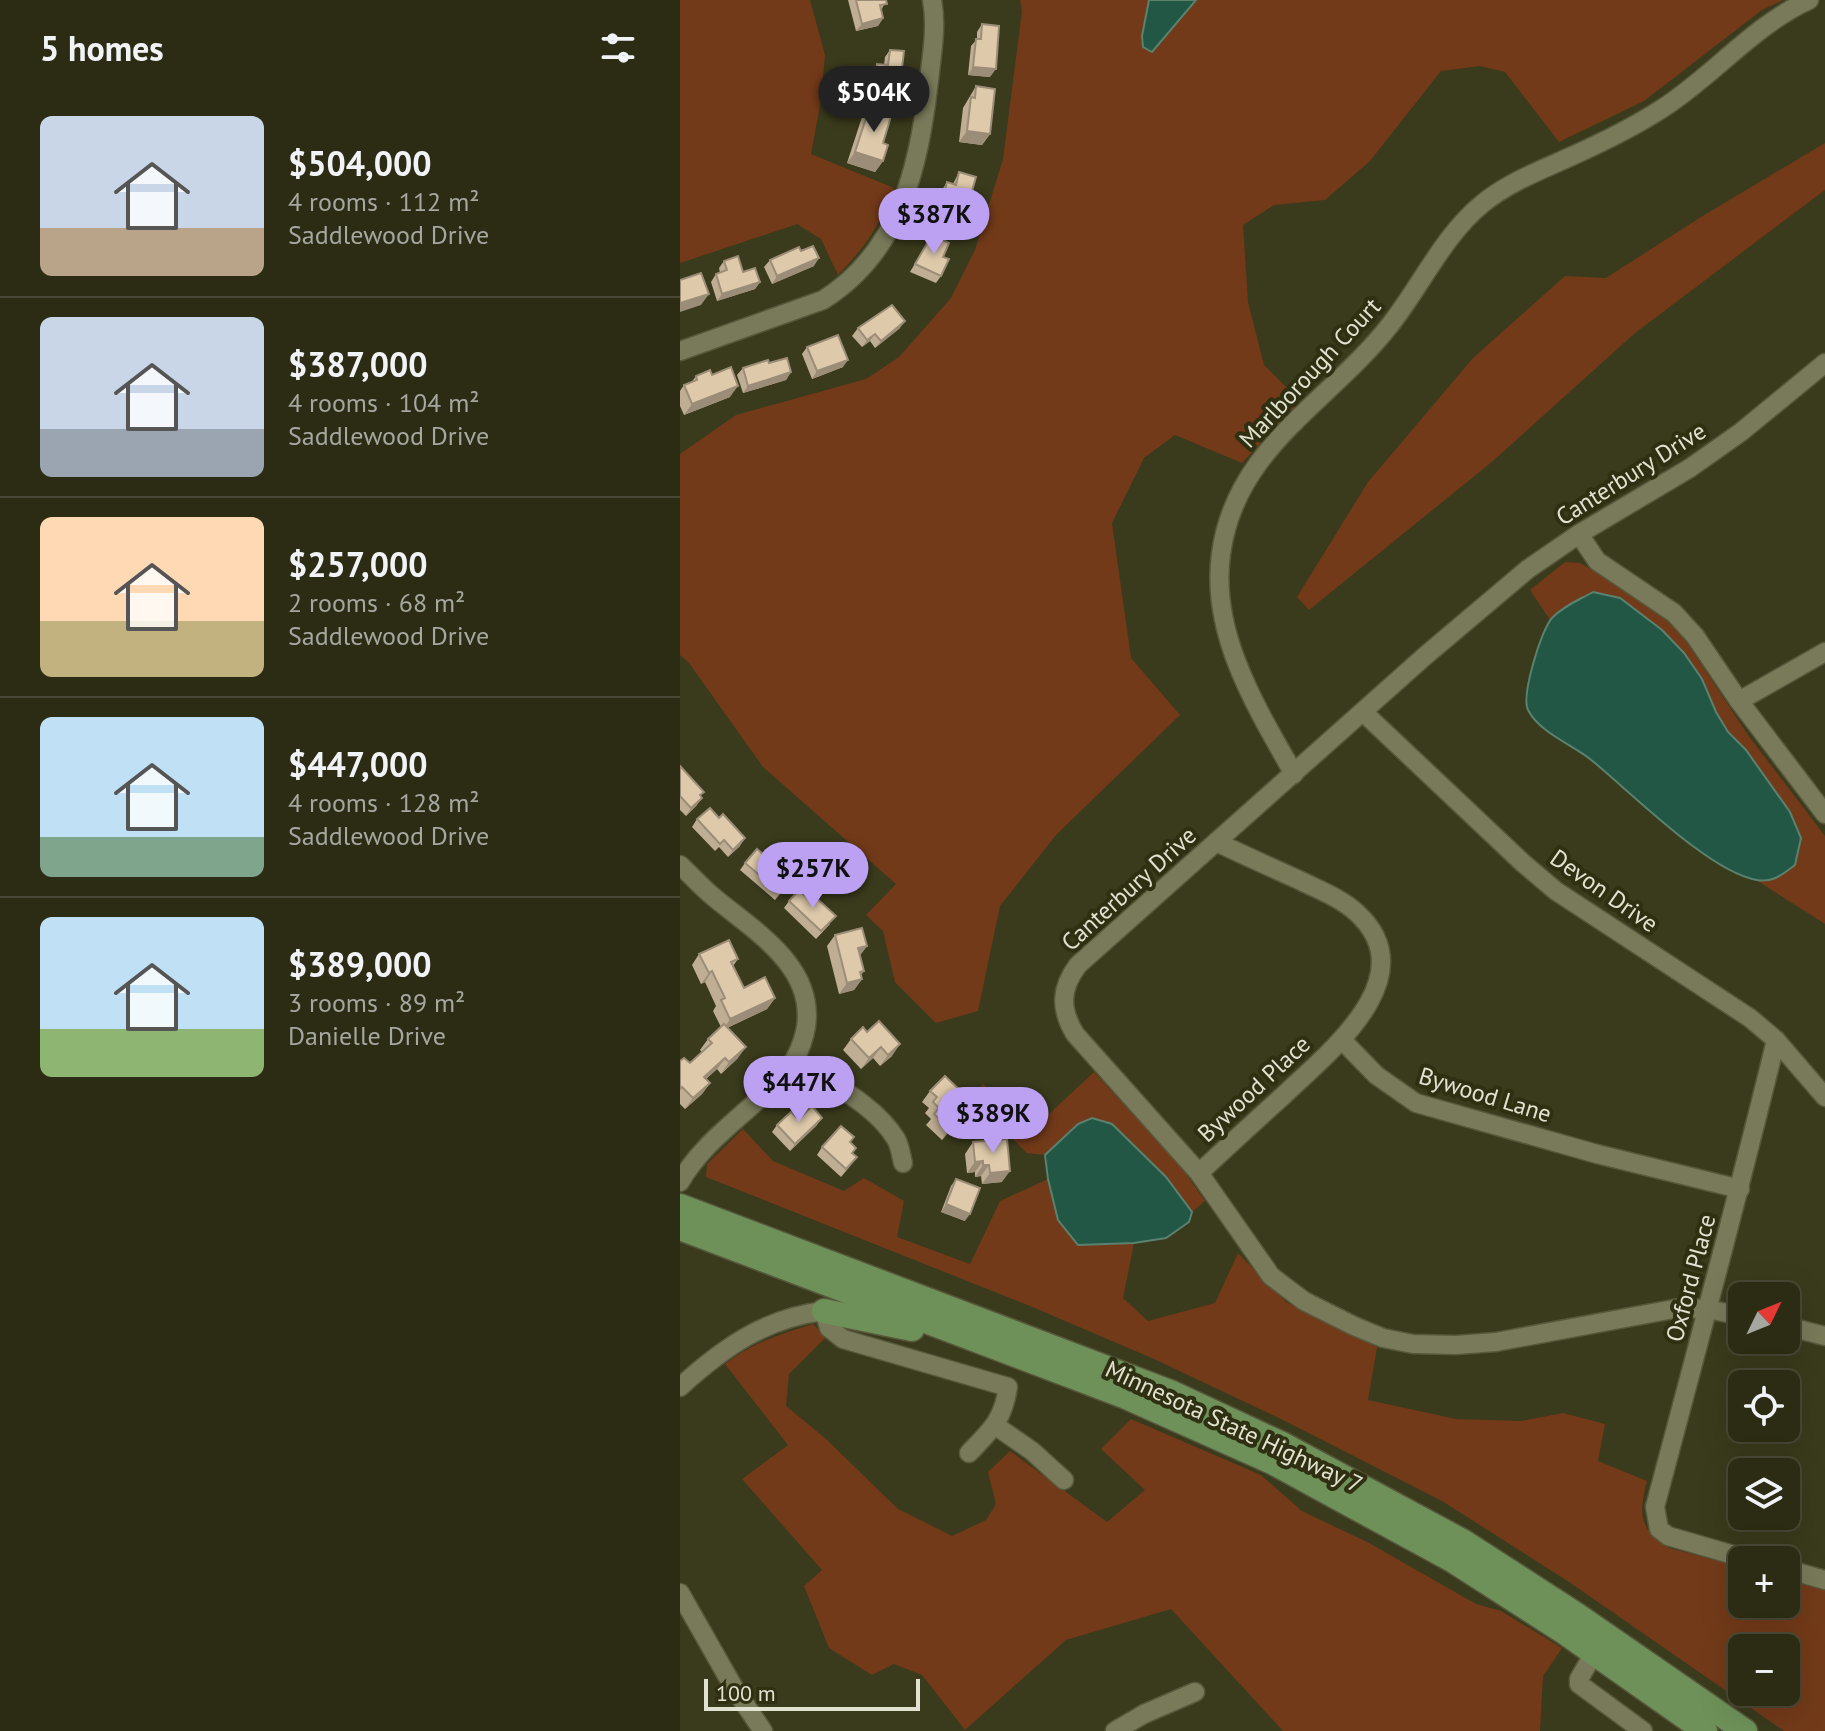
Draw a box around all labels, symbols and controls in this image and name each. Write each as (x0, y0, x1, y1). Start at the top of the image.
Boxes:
text: 5 homes (40, 26, 164, 70)
icon: filters (596, 26, 640, 70)
pin: $504K (818, 66, 930, 134)
text: $504K (836, 75, 912, 108)
text: $504,000 (288, 141, 432, 185)
icon: home (104, 148, 200, 244)
text: 4 rooms · 112 m² (288, 185, 480, 218)
pin: $387K (878, 188, 990, 256)
text: $387K (896, 197, 972, 230)
text: Saddlewood Drive (288, 218, 489, 251)
street label: Marlborough Court (1232, 291, 1387, 454)
text: $387,000 (288, 342, 427, 386)
icon: home (104, 349, 200, 445)
text: 4 rooms · 104 m² (288, 386, 480, 419)
street label: Canterbury Drive (1550, 415, 1712, 532)
text: Saddlewood Drive (288, 419, 489, 452)
text: $257,000 (288, 542, 427, 586)
icon: home (104, 549, 200, 645)
text: 2 rooms · 68 m² (288, 586, 465, 619)
text: Saddlewood Drive (288, 619, 489, 652)
text: $447,000 (288, 742, 427, 786)
icon: home (104, 749, 200, 845)
text: 4 rooms · 128 m² (288, 786, 480, 819)
text: Saddlewood Drive (288, 819, 489, 852)
street label: Canterbury Drive (1055, 820, 1203, 957)
pin: $257K (757, 842, 869, 910)
street label: Devon Drive (1544, 842, 1664, 939)
text: $257K (775, 851, 851, 884)
text: $389,000 (288, 942, 432, 986)
icon: home (104, 949, 200, 1045)
text: 3 rooms · 89 m² (288, 986, 465, 1019)
text: Danielle Drive (288, 1019, 446, 1052)
street label: Bywood Place (1191, 1029, 1316, 1149)
pin: $447K (743, 1056, 855, 1124)
street label: Bywood Lane (1415, 1060, 1555, 1129)
text: $447K (761, 1065, 837, 1098)
pin: $389K (937, 1087, 1049, 1155)
text: $389K (955, 1096, 1031, 1129)
street label: Oxford Place (1659, 1211, 1722, 1345)
north arrow (1728, 1282, 1800, 1354)
map controls (1728, 1282, 1800, 1706)
street label: Minnesota State Highway 7 (1101, 1353, 1368, 1500)
button: locate (1728, 1370, 1800, 1442)
button: layers (1728, 1458, 1800, 1530)
button: + (1728, 1546, 1800, 1618)
button: − (1728, 1634, 1800, 1706)
scale bar (704, 1675, 920, 1711)
text: 100 m (716, 1679, 776, 1707)

